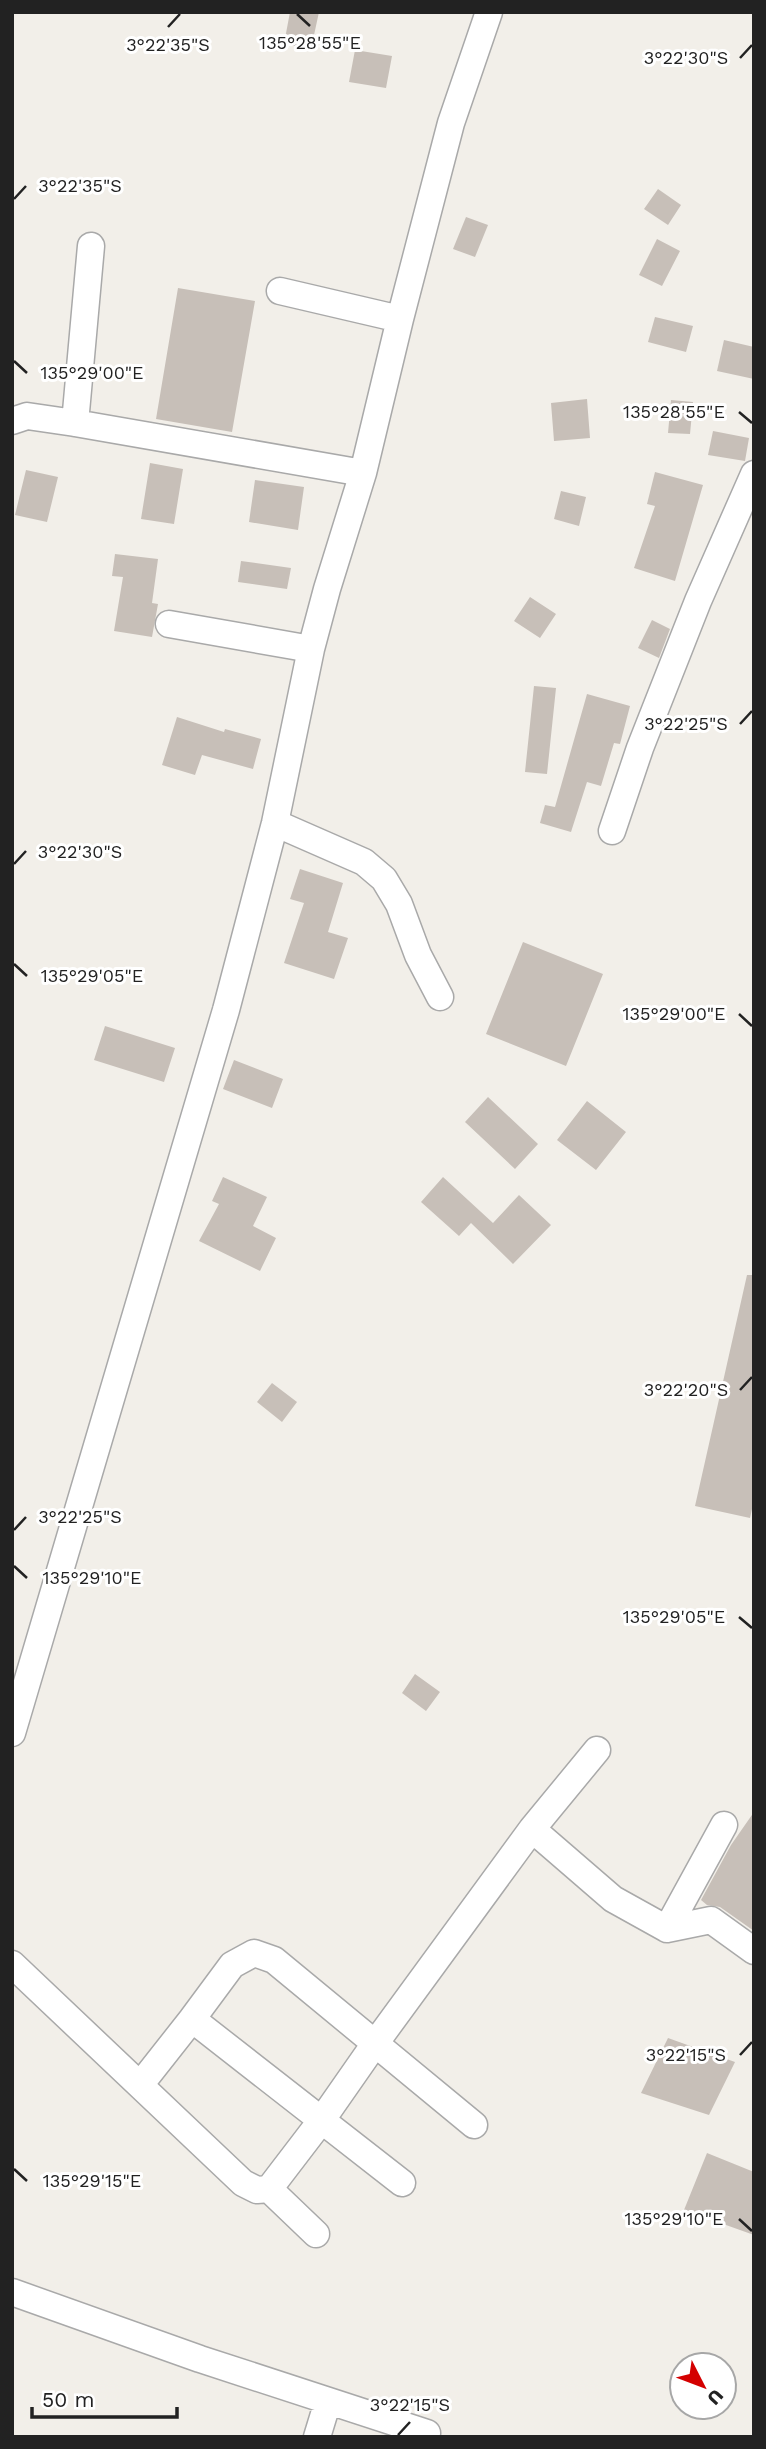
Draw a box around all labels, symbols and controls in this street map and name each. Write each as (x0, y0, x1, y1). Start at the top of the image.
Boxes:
text: 135°28'55"E (259, 32, 361, 53)
text: 3°22'35"S (126, 34, 210, 55)
text: 3°22'30"S (644, 47, 728, 68)
text: 3°22'35"S (38, 175, 122, 196)
text: 135°29'00"E (40, 362, 144, 383)
text: 135°28'55"E (623, 401, 725, 422)
text: 3°22'25"S (644, 713, 728, 734)
text: 3°22'30"S (38, 841, 122, 862)
text: 135°29'05"E (41, 965, 143, 986)
text: 135°29'00"E (622, 1003, 726, 1024)
text: 3°22'20"S (644, 1379, 728, 1400)
text: 3°22'25"S (38, 1506, 122, 1527)
text: 135°29'10"E (42, 1567, 142, 1588)
text: 135°29'05"E (623, 1606, 725, 1627)
text: 3°22'15"S (646, 2044, 726, 2065)
text: 135°29'15"E (43, 2170, 141, 2191)
text: 135°29'10"E (624, 2208, 724, 2229)
north arrow (668, 2351, 738, 2421)
scale bar (32, 2376, 177, 2420)
text: U (702, 2384, 728, 2410)
text: 50 m (42, 2387, 94, 2412)
text: 3°22'15"S (370, 2394, 450, 2415)

